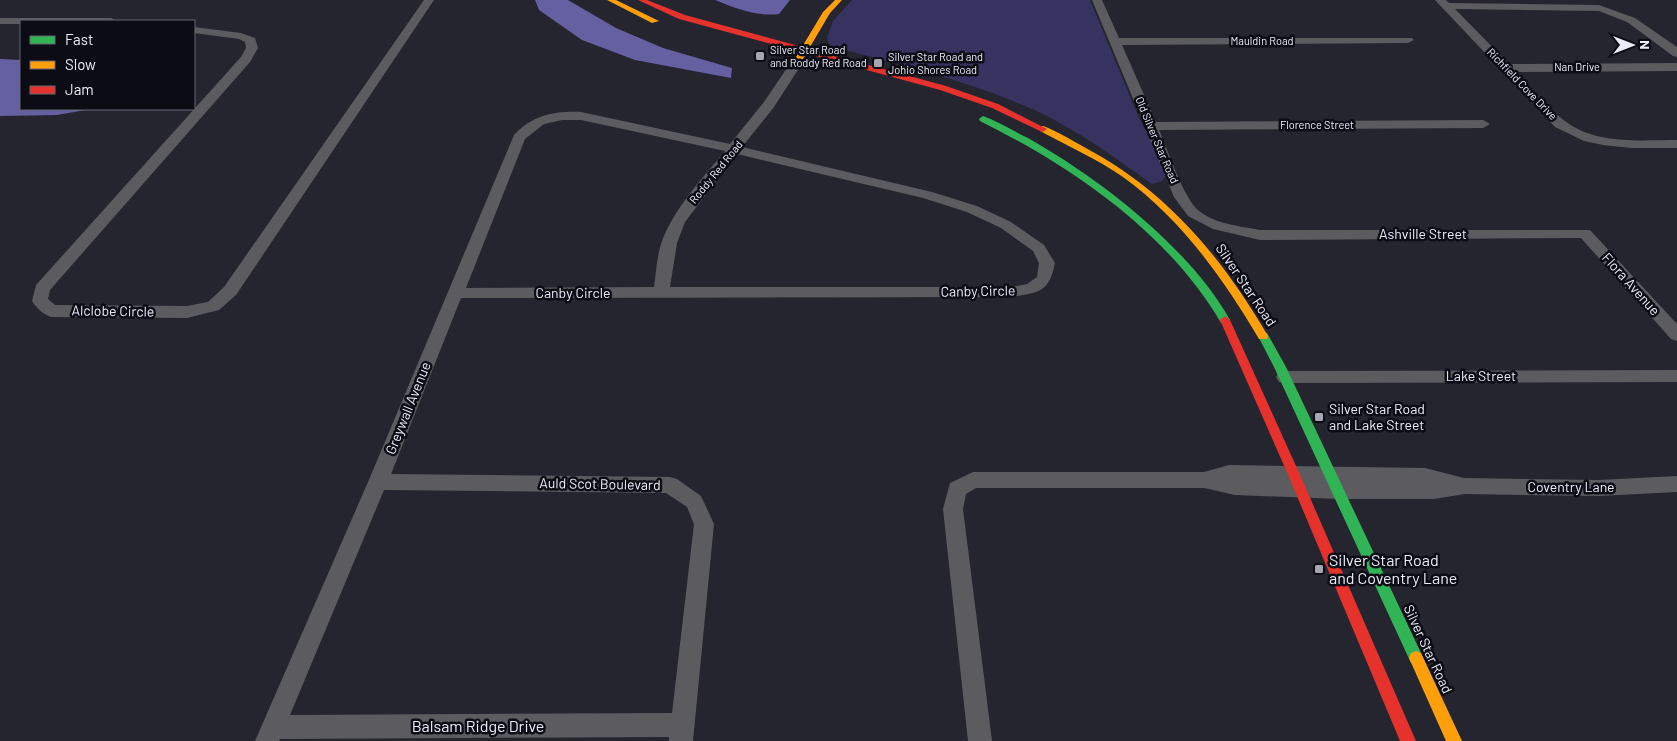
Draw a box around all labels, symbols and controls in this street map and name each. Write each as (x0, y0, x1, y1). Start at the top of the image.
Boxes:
legend (20, 20, 195, 110)
north arrow (1607, 20, 1657, 70)
text: Fast (65, 30, 93, 48)
street label: Mauldin Road (1230, 34, 1294, 47)
text: N (1637, 40, 1654, 50)
place label: Silver Star Road and Roddy Red Road (770, 43, 867, 69)
street label: Richfield Cove Drive (1485, 45, 1560, 122)
marker: Silver Star Road and Roddy Red Road (754, 50, 766, 62)
place label: Silver Star Road and Johio Shores Road (888, 50, 983, 76)
text: Slow (65, 55, 96, 73)
marker: Silver Star Road and Johio Shores Road (872, 57, 884, 69)
street label: Nan Drive (1554, 60, 1600, 73)
text: Jam (65, 80, 94, 98)
street label: Old Silver Star Road (1133, 94, 1182, 185)
street label: Florence Street (1280, 118, 1354, 131)
street label: Roddy Red Road (686, 138, 745, 206)
street label: Ashville Street (1379, 225, 1467, 242)
street label: Silver Star Road (1213, 240, 1280, 329)
street label: Flora Avenue (1599, 249, 1664, 318)
street label: Canby Circle (940, 281, 1016, 300)
street label: Canby Circle (536, 284, 610, 301)
street label: Alclobe Circle (72, 301, 155, 320)
street label: Greywall Avenue (381, 359, 434, 457)
street label: Lake Street (1446, 367, 1516, 384)
place label: Silver Star Road and Lake Street (1329, 400, 1425, 433)
marker: Silver Star Road and Lake Street (1313, 411, 1325, 423)
street label: Auld Scot Boulevard (539, 474, 661, 493)
street label: Coventry Lane (1527, 478, 1615, 495)
place label: Silver Star Road and Coventry Lane (1329, 550, 1457, 587)
marker: Silver Star Road and Coventry Lane (1313, 563, 1325, 575)
street label: Silver Star Road (1400, 602, 1456, 696)
street label: Balsam Ridge Drive (412, 716, 544, 735)

